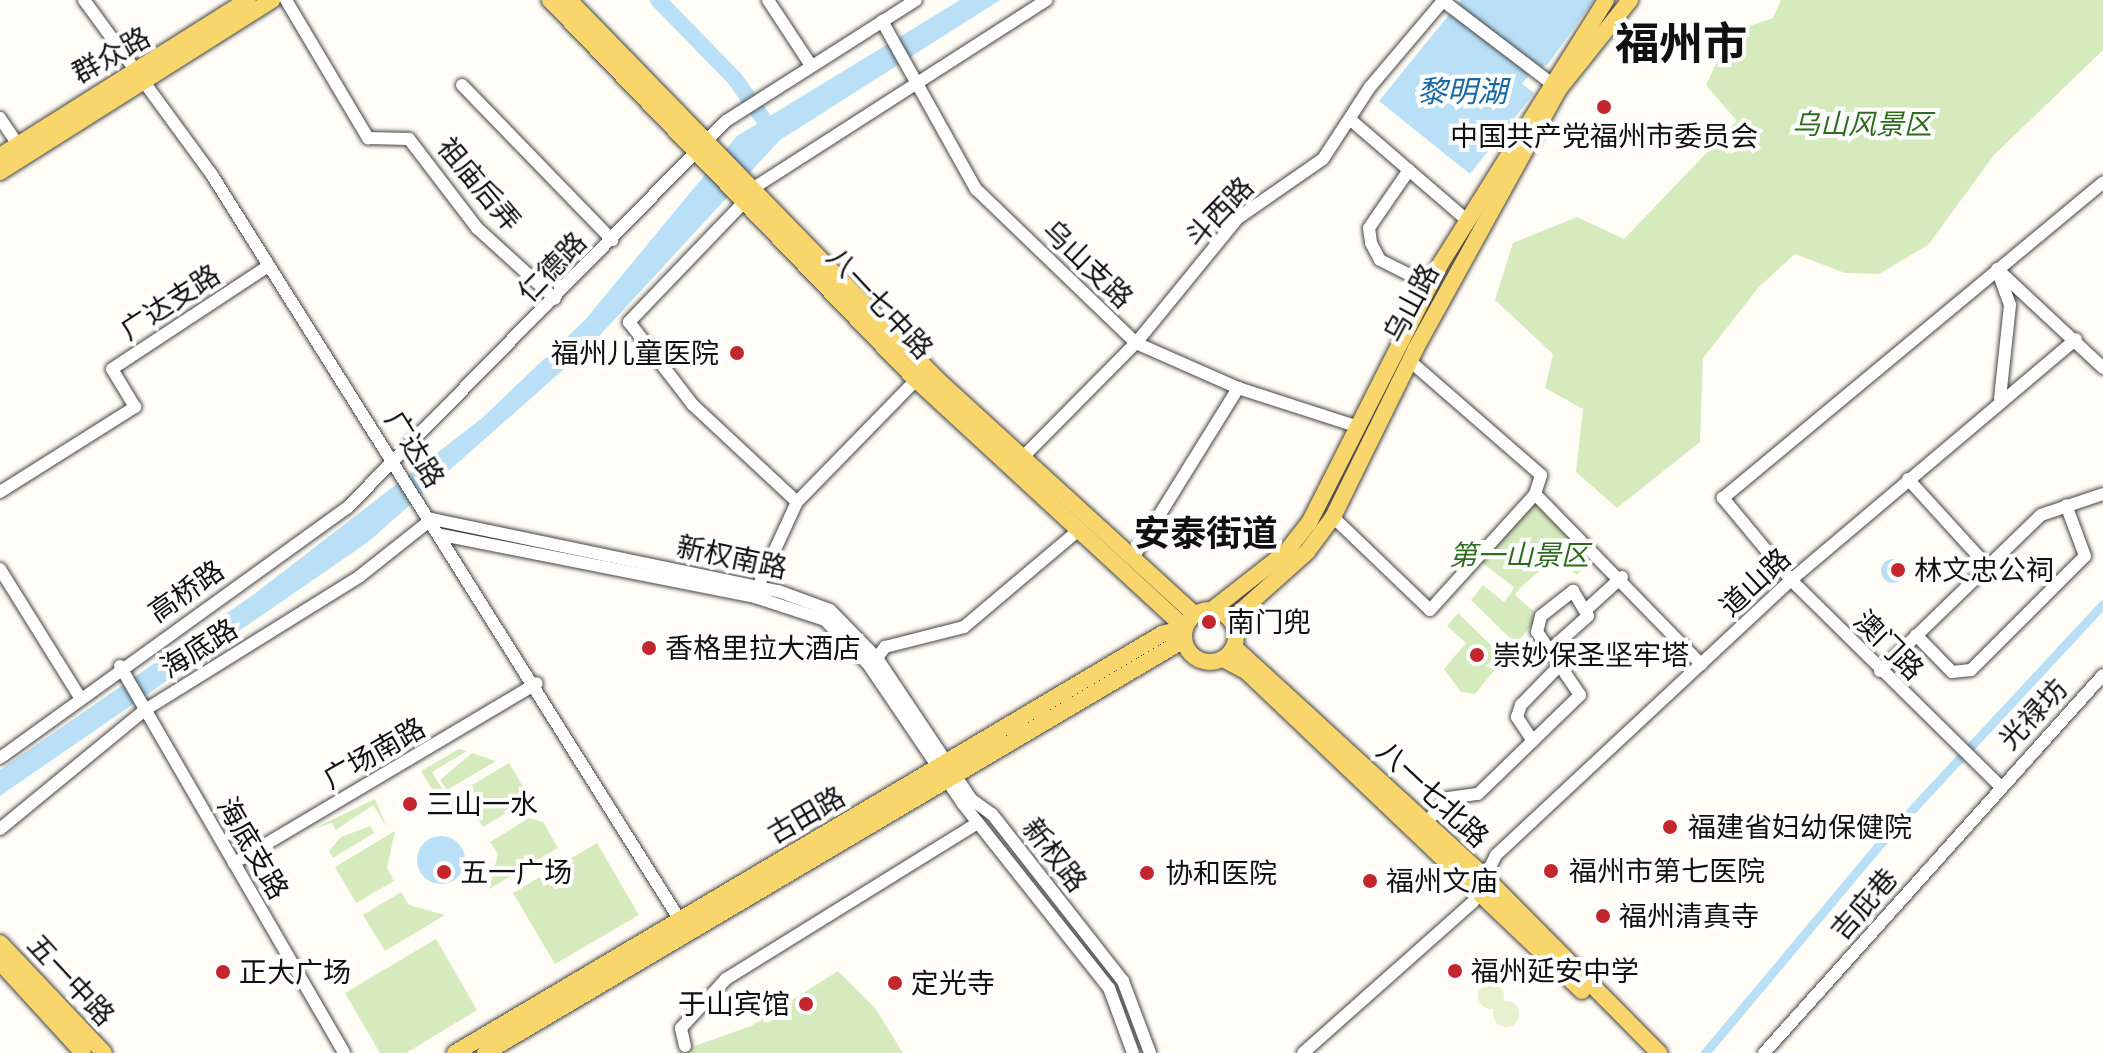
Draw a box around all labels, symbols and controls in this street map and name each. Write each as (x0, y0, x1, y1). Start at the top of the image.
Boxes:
district label: 福州市 (1615, 17, 1747, 69)
street label: 群众路 (66, 20, 156, 90)
water label: 黎明湖 (1417, 73, 1507, 109)
marker: 中国共产党福州市委员会 (1595, 98, 1613, 116)
park label: 乌山风景区 (1792, 107, 1932, 141)
place label: 中国共产党福州市委员会 (1450, 119, 1758, 153)
street label: 祖庙后弄 (430, 130, 528, 238)
street label: 斗西路 (1178, 170, 1260, 254)
street label: 乌山支路 (1036, 213, 1140, 315)
street label: 仁德路 (511, 225, 593, 309)
street label: 八一七中路 (820, 240, 940, 366)
street label: 广达支路 (114, 257, 226, 347)
street label: 乌山路 (1376, 258, 1446, 348)
place label: 福州儿童医院 (551, 336, 719, 370)
marker: 福州儿童医院 (726, 342, 748, 364)
street label: 广达路 (378, 404, 452, 494)
district label: 安泰街道 (1134, 512, 1278, 556)
street label: 新权南路 (674, 529, 790, 585)
park label: 第一山景区 (1449, 538, 1589, 572)
street label: 道山路 (1713, 541, 1797, 623)
street label: 高桥路 (142, 553, 230, 629)
place label: 林文忠公祠 (1914, 553, 2054, 587)
marker: 林文忠公祠 (1889, 561, 1907, 579)
street label: 澳门路 (1847, 603, 1931, 687)
place label: 南门兜 (1227, 605, 1311, 639)
street label: 海底路 (154, 611, 244, 685)
marker: 南门兜 (1198, 611, 1220, 633)
place label: 香格里拉大酒店 (665, 631, 861, 665)
place label: 崇妙保圣坚牢塔 (1493, 638, 1689, 672)
marker: 香格里拉大酒店 (640, 639, 658, 657)
marker: 崇妙保圣坚牢塔 (1468, 646, 1486, 664)
street label: 光禄坊 (1992, 672, 2074, 756)
street label: 广场南路 (317, 710, 431, 796)
street label: 八一七北路 (1370, 734, 1496, 854)
street label: 古田路 (761, 779, 851, 851)
place label: 三山一水 (426, 787, 538, 821)
street label: 海底支路 (210, 791, 296, 905)
marker: 三山一水 (401, 795, 419, 813)
place label: 福建省妇幼保健院 (1688, 810, 1912, 844)
street label: 新权路 (1016, 812, 1094, 898)
marker: 福建省妇幼保健院 (1659, 816, 1681, 838)
place label: 福州市第七医院 (1569, 854, 1765, 888)
place label: 五一广场 (460, 855, 572, 889)
place label: 协和医院 (1165, 856, 1277, 890)
marker: 福州市第七医院 (1540, 860, 1562, 882)
street label: 吉庇巷 (1824, 861, 1904, 947)
marker: 协和医院 (1136, 862, 1158, 884)
marker: 五一广场 (435, 863, 453, 881)
place label: 福州文庙 (1386, 864, 1498, 898)
marker: 福州文庙 (1361, 872, 1379, 890)
place label: 福州清真寺 (1619, 899, 1759, 933)
marker: 福州清真寺 (1594, 907, 1612, 925)
street label: 五一中路 (21, 928, 121, 1032)
place label: 福州延安中学 (1471, 954, 1639, 988)
place label: 正大广场 (239, 955, 351, 989)
marker: 福州延安中学 (1446, 962, 1464, 980)
marker: 正大广场 (214, 963, 232, 981)
place label: 定光寺 (911, 966, 995, 1000)
marker: 定光寺 (886, 974, 904, 992)
place label: 于山宾馆 (678, 987, 790, 1021)
marker: 于山宾馆 (797, 995, 815, 1013)

